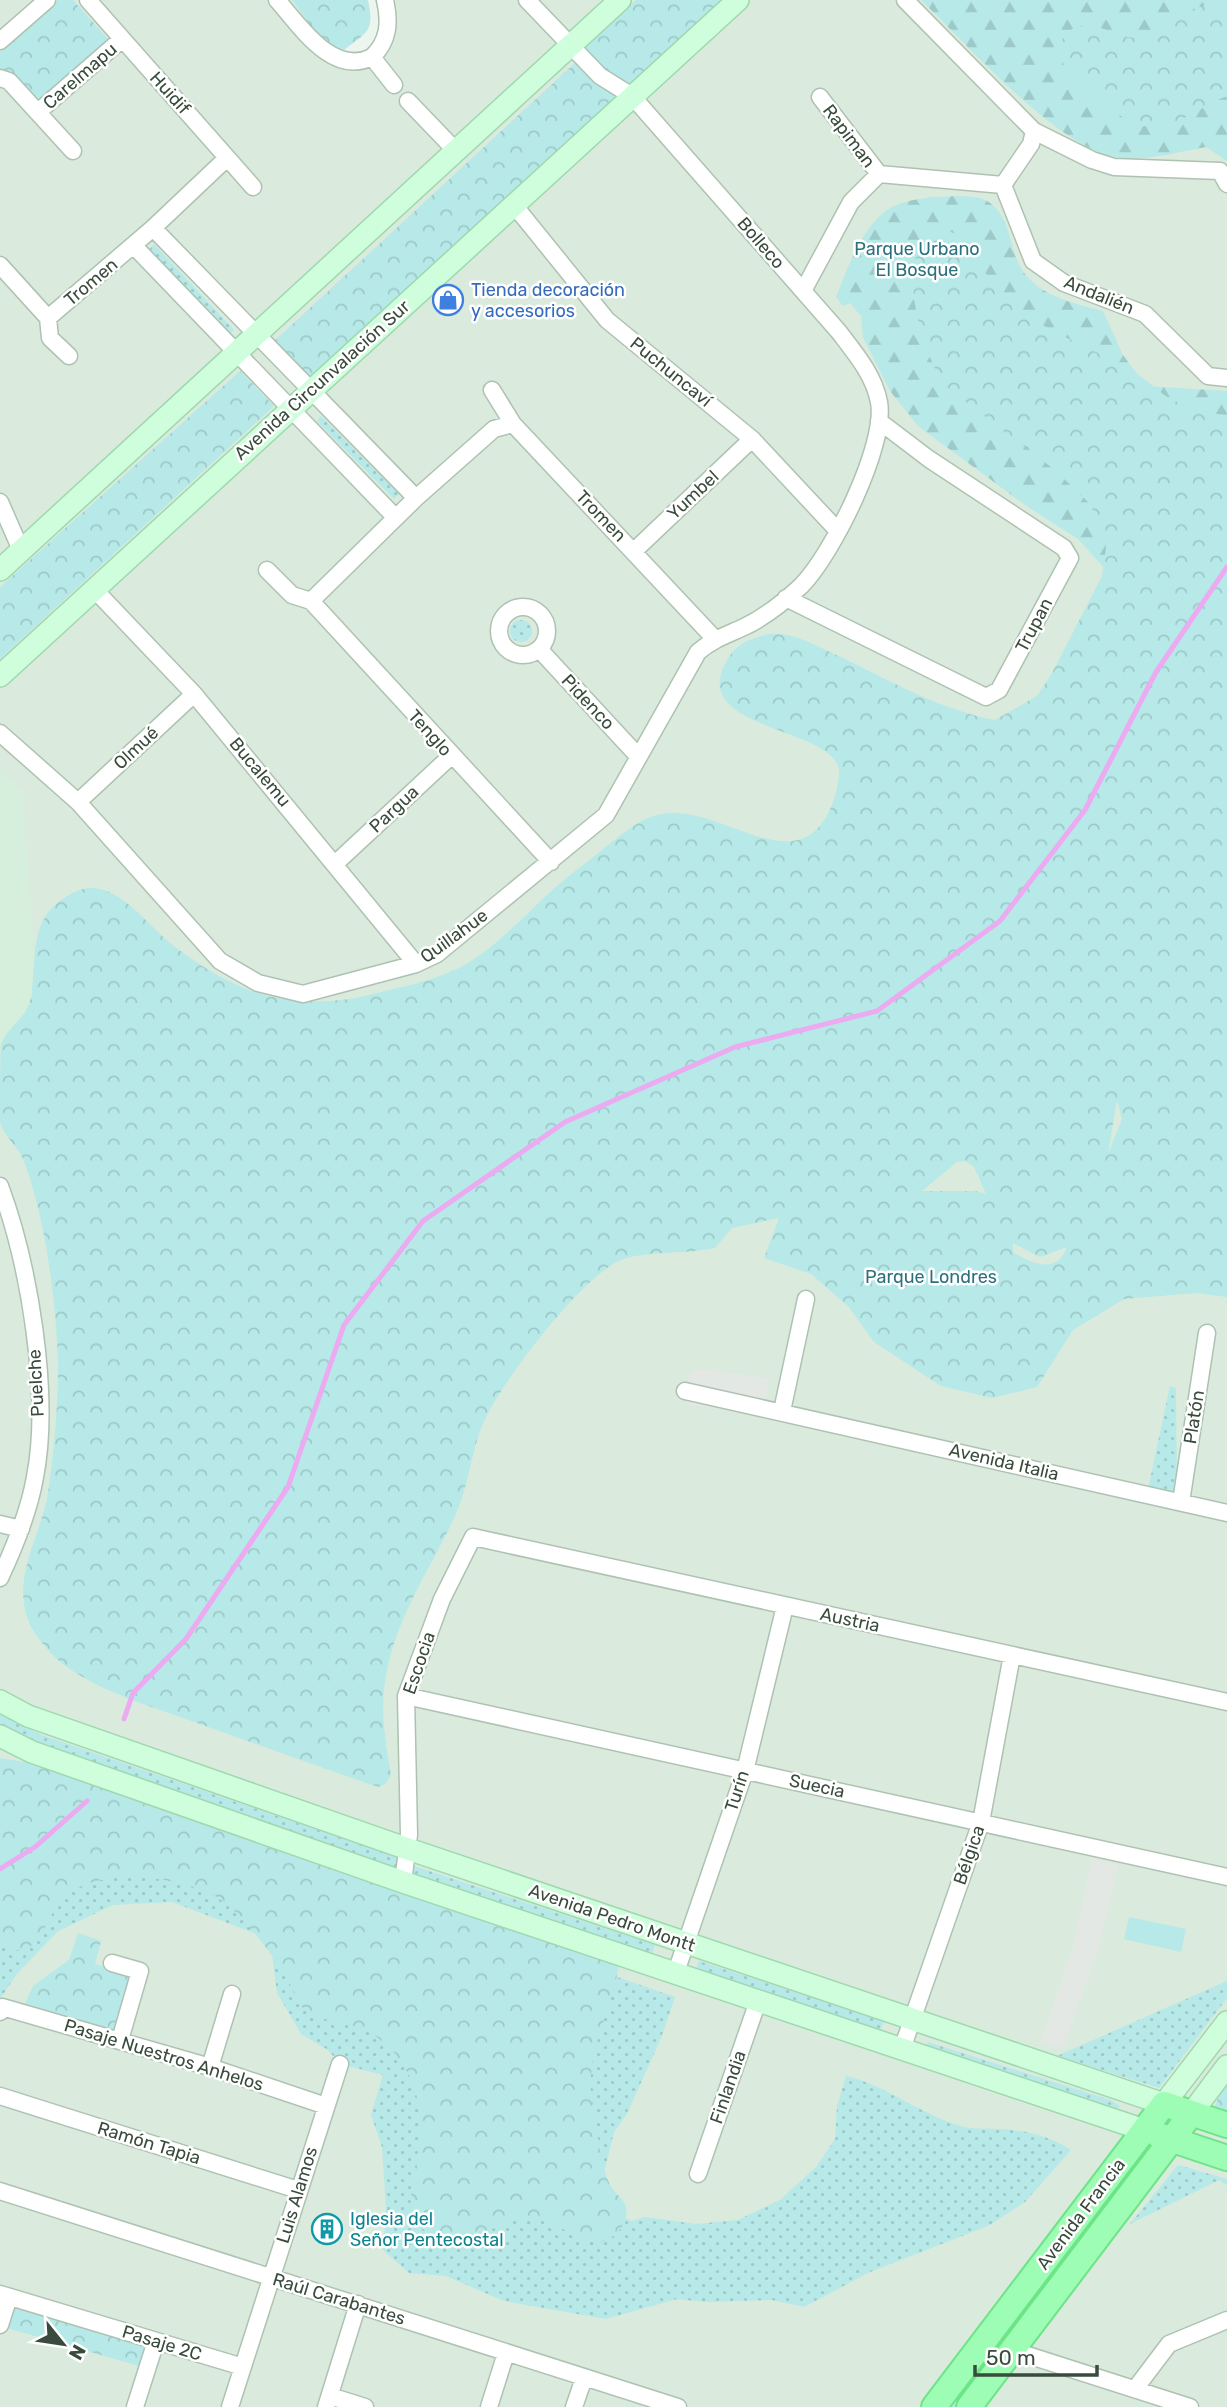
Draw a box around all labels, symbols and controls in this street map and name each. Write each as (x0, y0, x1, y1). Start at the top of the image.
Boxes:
street label: Carelmapu (39, 38, 121, 114)
street label: Huidif (145, 67, 195, 119)
street label: Rapiman (818, 100, 880, 172)
street label: Bolleco (733, 213, 789, 273)
park label: Parque Urbano El Bosque (854, 238, 980, 281)
street label: Tromen (60, 253, 122, 311)
street label: Andalién (1061, 271, 1137, 319)
place label: Tienda decoración y accesorios (471, 279, 625, 322)
shop icon: Tienda decoración y accesorios (431, 283, 465, 317)
street label: Avenida Circunvalación Sur (230, 295, 414, 465)
street label: Puchuncaví (626, 332, 718, 413)
street label: Yumbel (663, 466, 723, 524)
street label: Tromen (571, 486, 631, 546)
street label: Trupan (1011, 594, 1057, 656)
street label: Pidenco (557, 670, 619, 734)
street label: Tenglo (403, 705, 457, 761)
street label: Olmué (109, 722, 163, 774)
street label: Bucalemu (225, 733, 295, 811)
street label: Pargua (365, 781, 423, 837)
street label: Quillahue (416, 904, 492, 968)
park label: Parque Londres (865, 1266, 997, 1288)
street label: Puelche (23, 1349, 49, 1417)
street label: Platón (1179, 1389, 1209, 1445)
street label: Avenida Italia (947, 1439, 1061, 1485)
street label: Austria (818, 1603, 882, 1637)
street label: Escocia (398, 1629, 440, 1697)
street label: Turín (720, 1768, 754, 1814)
street label: Suecia (787, 1769, 847, 1803)
street label: Bélgica (949, 1822, 989, 1888)
street label: Avenida Pedro Montt (526, 1879, 698, 1957)
street label: Pasaje Nuestros Anhelos (62, 2014, 266, 2096)
street label: Finlandia (705, 2047, 751, 2127)
street label: Ramón Tapia (95, 2117, 203, 2169)
street label: Luis Alamos (272, 2144, 322, 2246)
street label: Avenida Francia (1032, 2154, 1130, 2274)
place label: Iglesia del Señor Pentecostal (350, 2208, 504, 2251)
building icon: Iglesia del Señor Pentecostal (310, 2212, 344, 2246)
street label: Raúl Carabantes (270, 2268, 408, 2330)
north arrow (28, 2309, 98, 2379)
street label: Pasaje 2C (119, 2320, 205, 2366)
scale bar (975, 2334, 1098, 2378)
text: N (64, 2341, 91, 2364)
text: 50 m (986, 2345, 1036, 2370)

